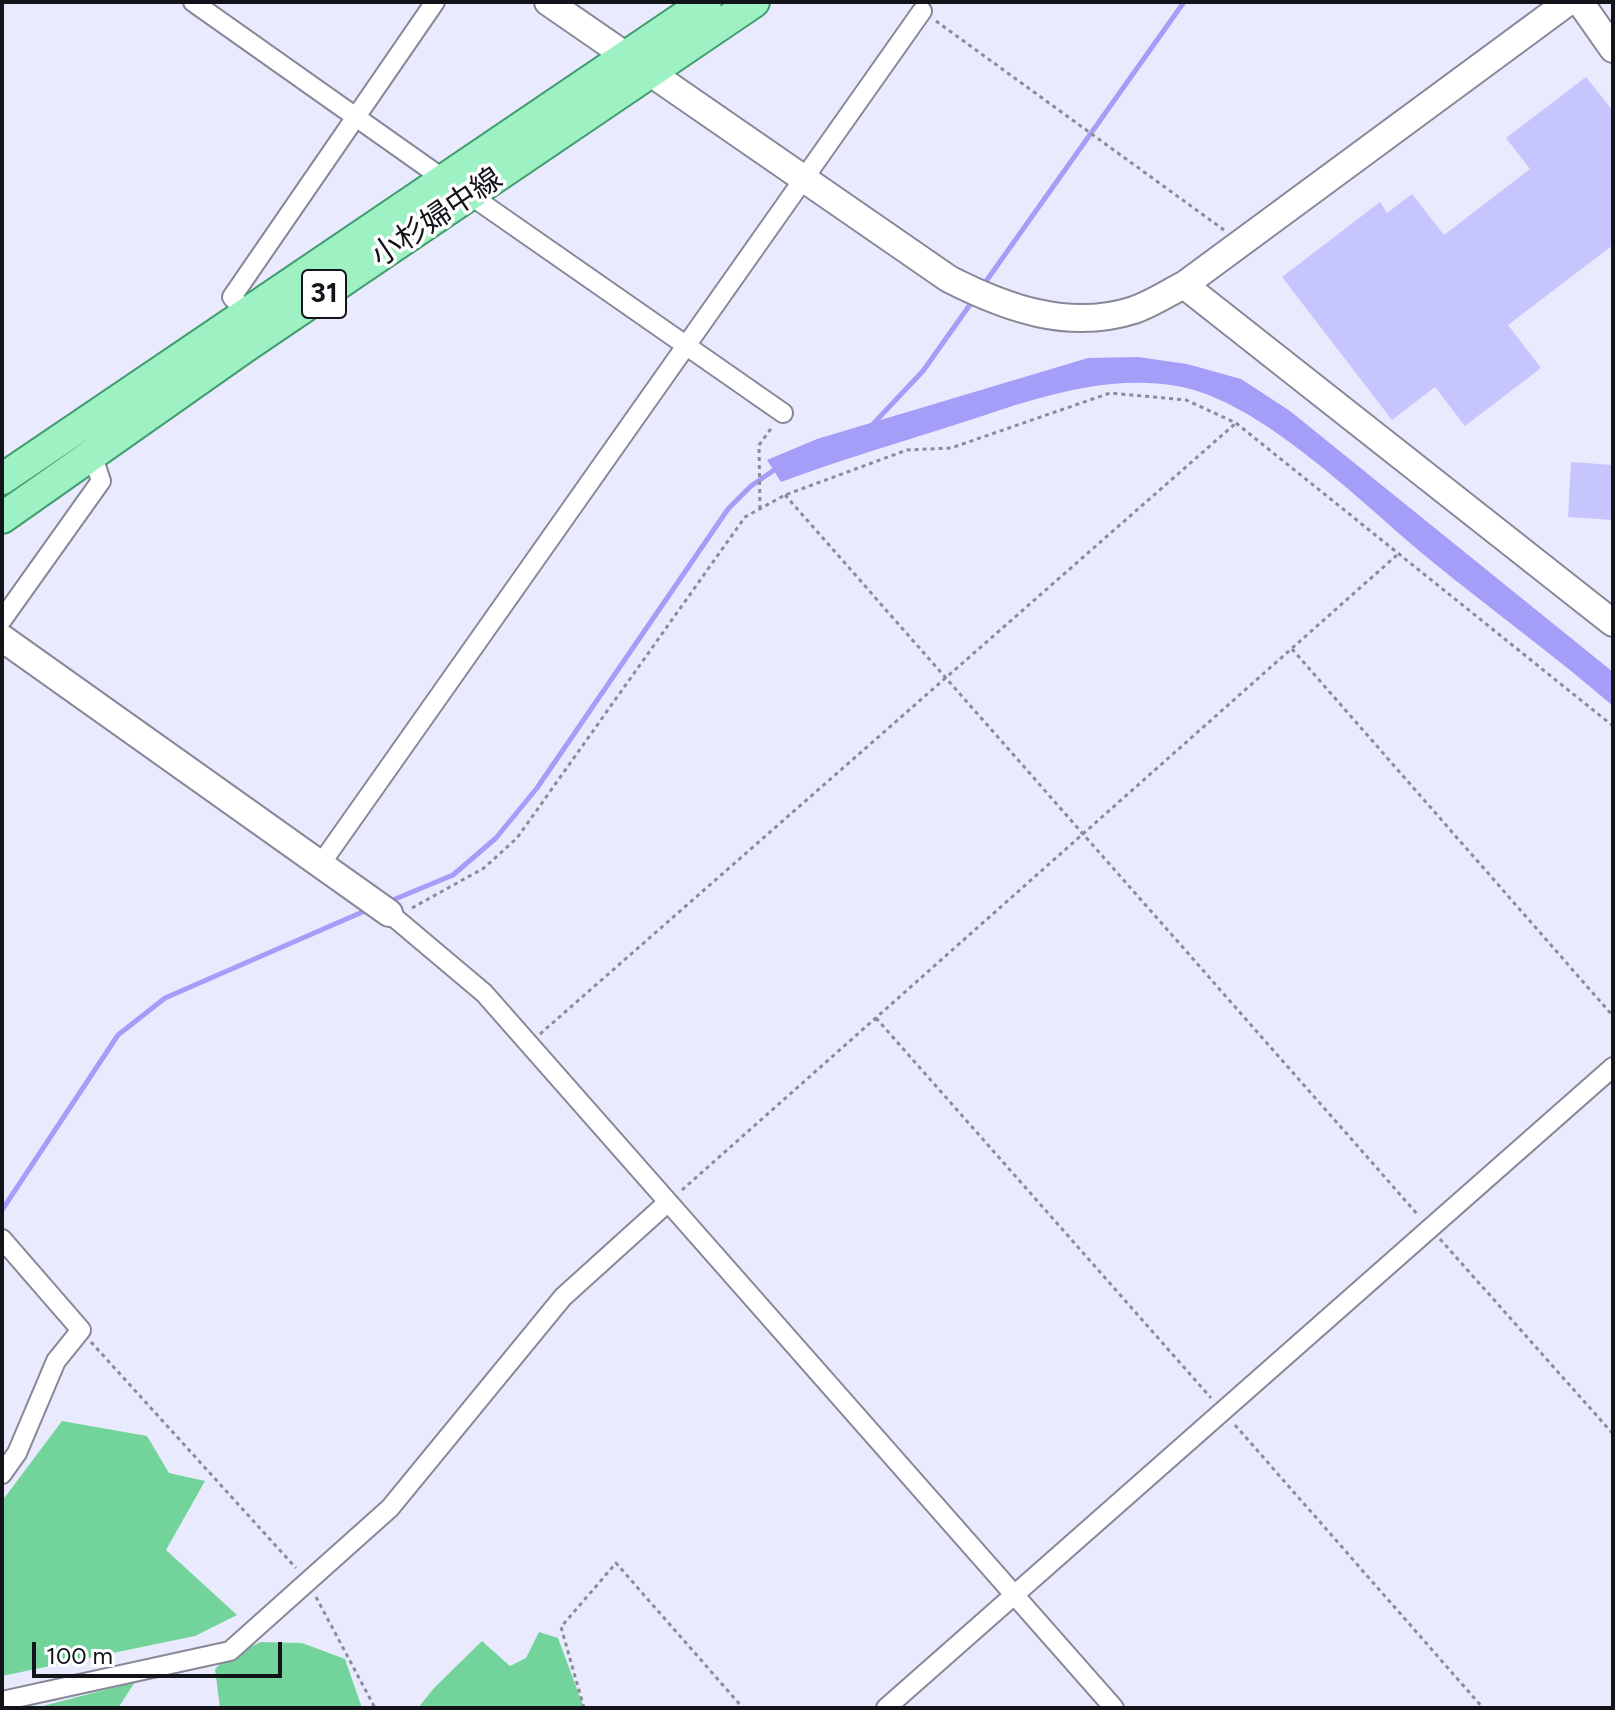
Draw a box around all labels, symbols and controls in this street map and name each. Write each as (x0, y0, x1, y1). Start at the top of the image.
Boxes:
street label: 小杉婦中線 (365, 161, 509, 275)
road number: 31 (302, 270, 346, 318)
scale bar (36, 1626, 286, 1676)
text: 100 m (46, 1641, 113, 1670)

